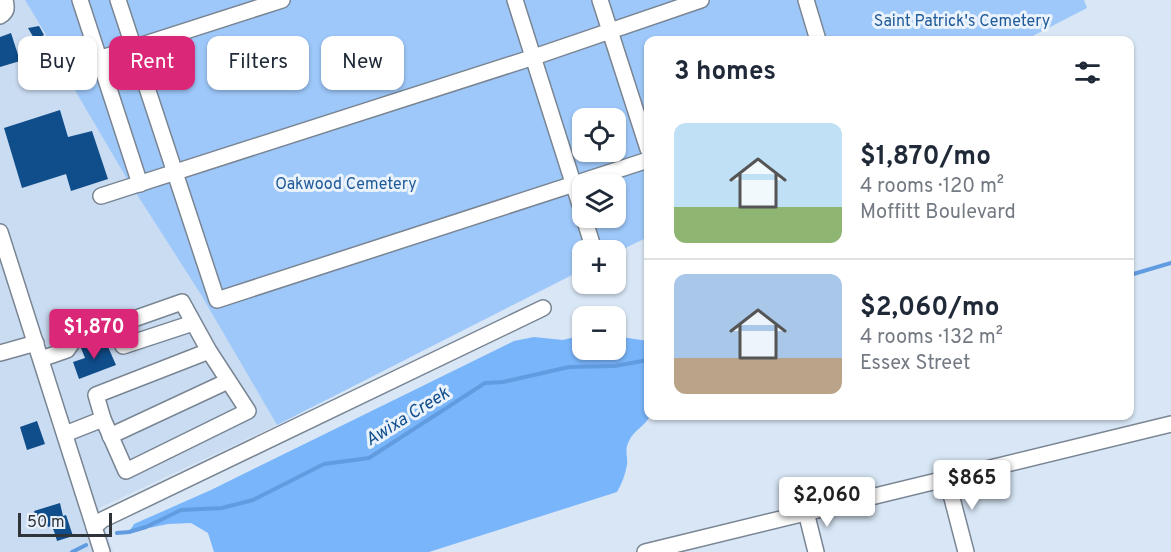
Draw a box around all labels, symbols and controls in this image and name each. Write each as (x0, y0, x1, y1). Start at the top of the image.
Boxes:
park label: Saint Patrick's Cemetery (874, 12, 1050, 32)
chip: Buy (18, 36, 97, 90)
chip: Rent (109, 36, 195, 90)
chip: Filters (207, 36, 309, 90)
chip: New (321, 36, 404, 90)
text: 3 homes (674, 56, 776, 89)
icon: filters (1071, 56, 1104, 89)
map controls (572, 108, 626, 360)
button: locate (572, 108, 626, 162)
text: $1,870/mo (860, 141, 991, 174)
icon: home (722, 147, 794, 219)
button: layers (572, 174, 626, 228)
text: 4 rooms · 120 m² (860, 174, 1004, 200)
park label: Oakwood Cemetery (275, 175, 417, 195)
text: Moffitt Boulevard (860, 200, 1016, 226)
button: + (572, 240, 626, 294)
text: $2,060/mo (860, 292, 1000, 325)
icon: home (722, 298, 794, 370)
button: − (572, 306, 626, 360)
pin: $1,870 (45, 309, 143, 360)
text: $1,870 (63, 315, 125, 341)
text: 4 rooms · 132 m² (860, 325, 1003, 351)
text: Essex Street (860, 351, 970, 377)
water label: Awixa Creek (361, 382, 455, 452)
pin: $865 (936, 460, 1008, 511)
text: $865 (947, 466, 997, 492)
pin: $2,060 (778, 477, 876, 528)
text: $2,060 (793, 483, 861, 509)
scale bar (18, 510, 112, 538)
text: 50 m (27, 513, 65, 533)

